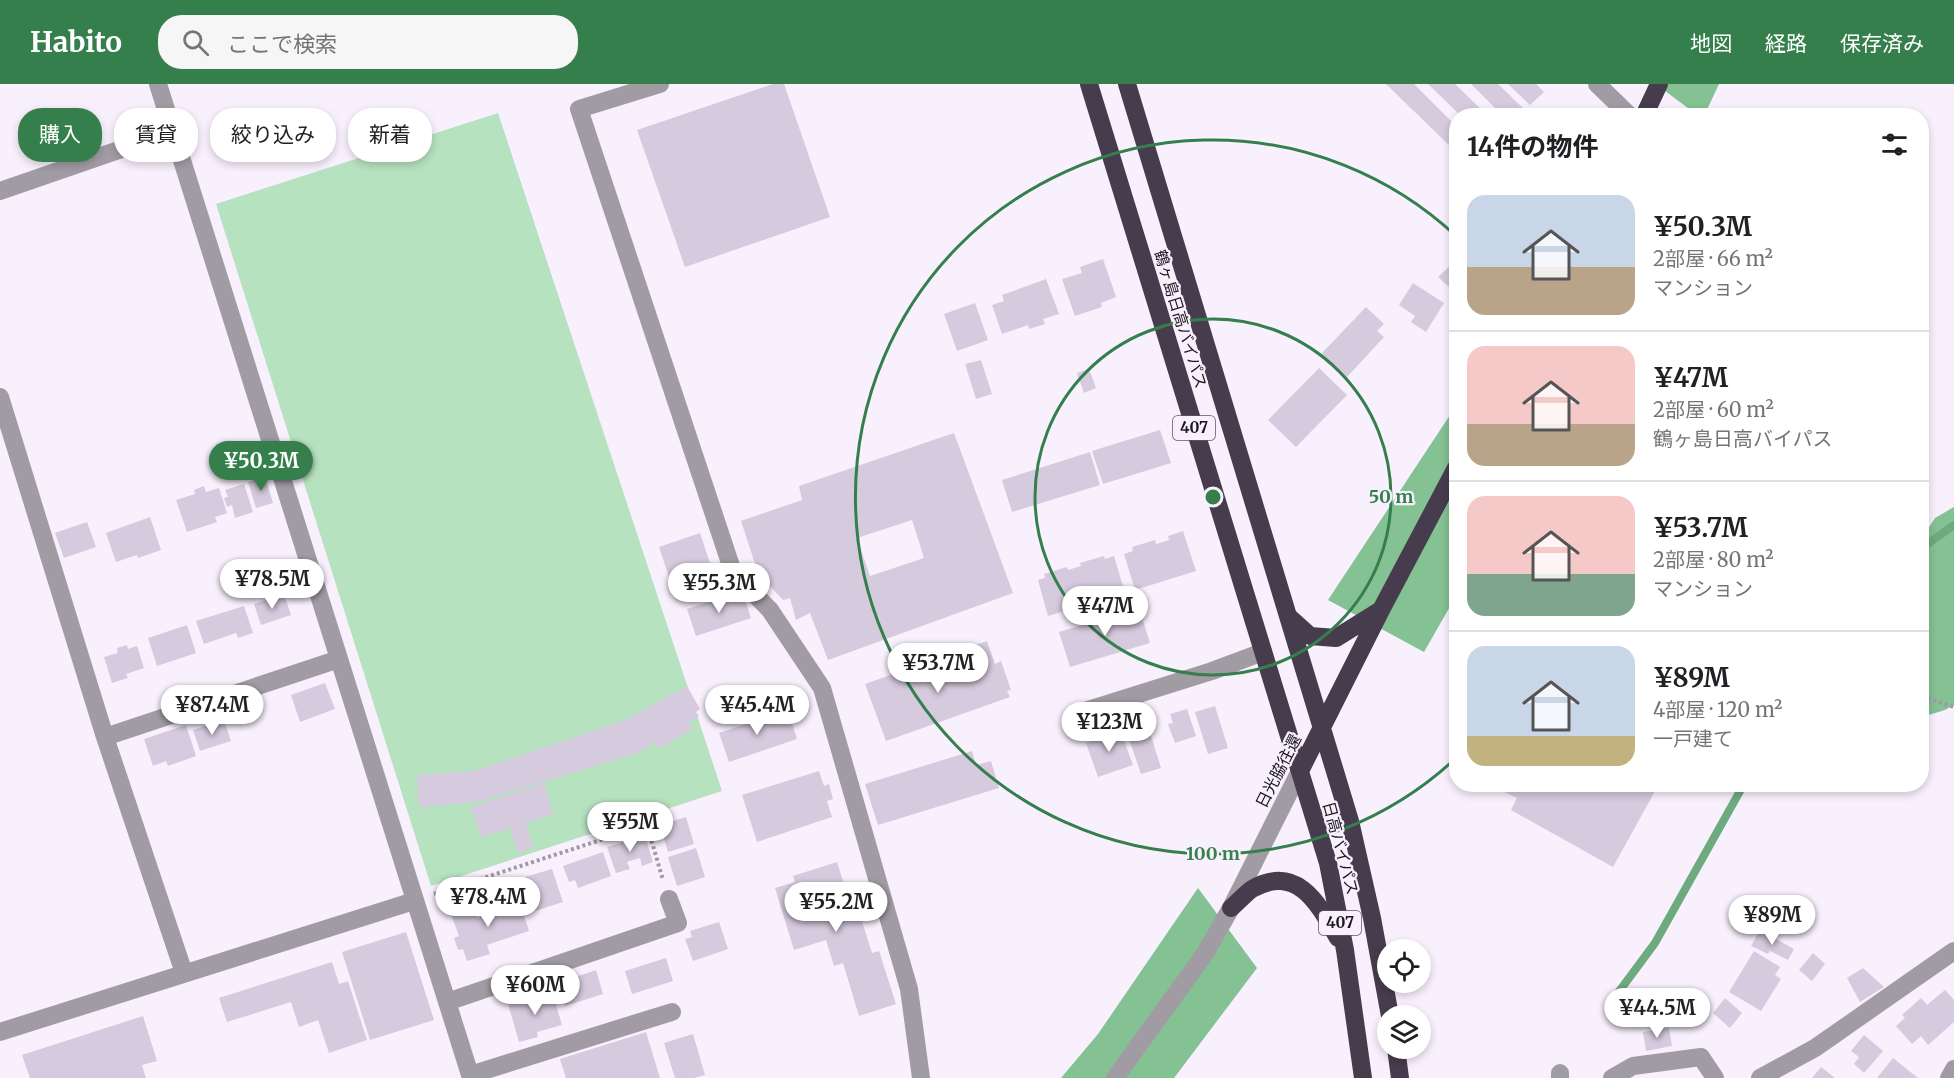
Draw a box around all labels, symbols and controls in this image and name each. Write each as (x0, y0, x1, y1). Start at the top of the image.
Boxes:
search box (158, 15, 578, 69)
text: Habito (30, 24, 122, 60)
icon: search (179, 26, 212, 59)
text: ここで検索 (227, 30, 337, 58)
text: 地図 (1690, 30, 1732, 57)
text: 経路 (1765, 30, 1807, 57)
text: 保存済み (1840, 30, 1924, 57)
chip: 購入 (18, 108, 102, 162)
chip: 賃貸 (114, 108, 198, 162)
chip: 絞り込み (210, 108, 336, 162)
chip: 新着 (348, 108, 432, 162)
icon: filters (1878, 128, 1911, 161)
text: 14件の物件 (1467, 130, 1598, 163)
text: ¥50.3M (1653, 210, 1752, 243)
icon: home (1515, 219, 1587, 291)
text: 2部屋 · 66 m² (1653, 246, 1773, 271)
street label: 鶴ヶ島日高バイパス (1150, 247, 1212, 391)
text: マンション (1653, 275, 1753, 300)
text: ¥47M (1653, 361, 1728, 394)
icon: home (1515, 370, 1587, 442)
text: 2部屋 · 60 m² (1653, 397, 1774, 422)
road number: 407 (1173, 416, 1215, 440)
text: 鶴ヶ島日高バイパス (1653, 426, 1833, 451)
pin: ¥50.3M (212, 441, 310, 492)
text: ¥50.3M (223, 448, 299, 473)
text: 50 m (1369, 485, 1413, 508)
centre of rings (1203, 487, 1223, 507)
text: ¥53.7M (1653, 511, 1748, 544)
icon: home (1515, 520, 1587, 592)
text: 2部屋 · 80 m² (1653, 547, 1774, 572)
pin: ¥78.5M (223, 559, 321, 610)
pin: ¥55.3M (670, 563, 768, 614)
text: ¥78.5M (234, 566, 310, 591)
text: ¥55.3M (682, 570, 756, 595)
text: マンション (1653, 576, 1753, 601)
pin: ¥47M (1069, 586, 1141, 637)
text: ¥47M (1076, 593, 1134, 618)
pin: ¥53.7M (889, 643, 987, 694)
text: ¥53.7M (901, 650, 975, 675)
text: ¥89M (1653, 661, 1730, 694)
icon: home (1515, 670, 1587, 742)
pin: ¥87.4M (163, 685, 261, 736)
pin: ¥45.4M (708, 685, 806, 736)
text: ¥87.4M (175, 692, 249, 717)
text: ¥45.4M (719, 692, 795, 717)
text: 4部屋 · 120 m² (1653, 697, 1782, 722)
pin: ¥123M (1067, 702, 1151, 753)
text: ¥123M (1075, 709, 1143, 734)
text: 一戸建て (1653, 726, 1733, 751)
street label: 日光脇往還 (1251, 731, 1305, 811)
street label: 日高バイパス (1319, 799, 1363, 897)
pin: ¥55M (594, 802, 666, 853)
text: ¥55M (601, 809, 659, 834)
text: 100 m (1186, 842, 1240, 865)
pin: ¥78.4M (439, 877, 537, 928)
pin: ¥55.2M (787, 882, 885, 933)
text: ¥78.4M (449, 884, 527, 909)
text: ¥55.2M (798, 889, 874, 914)
pin: ¥89M (1736, 895, 1808, 946)
text: ¥89M (1742, 902, 1802, 927)
road number: 407 (1319, 911, 1361, 935)
map controls (1377, 939, 1431, 1059)
button: locate (1377, 939, 1431, 993)
pin: ¥60M (499, 965, 571, 1016)
text: ¥60M (505, 972, 565, 997)
pin: ¥44.5M (1608, 988, 1706, 1039)
text: ¥44.5M (1618, 995, 1696, 1020)
button: layers (1377, 1005, 1431, 1059)

